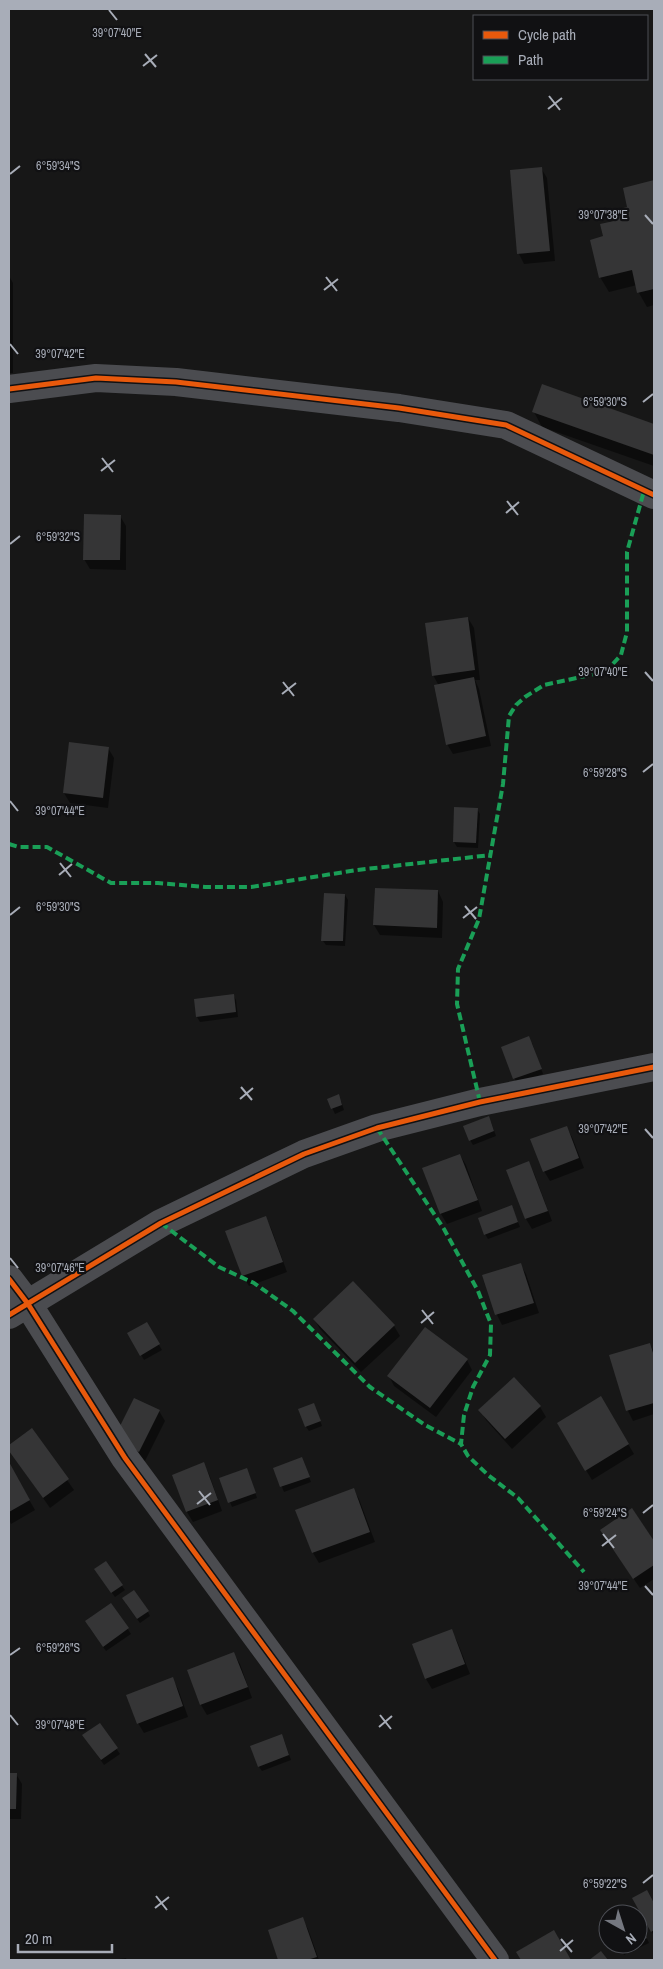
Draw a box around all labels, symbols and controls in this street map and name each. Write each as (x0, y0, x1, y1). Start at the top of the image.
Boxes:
legend (473, 15, 648, 80)
text: Cycle path (518, 24, 576, 45)
text: 39°07'40"E (92, 25, 142, 41)
text: Path (518, 49, 543, 70)
text: 6°59'34"S (36, 158, 80, 174)
text: 39°07'38"E (578, 207, 628, 223)
text: 39°07'42"E (35, 346, 85, 362)
text: 6°59'30"S (583, 394, 627, 410)
text: 6°59'32"S (36, 529, 80, 545)
text: 39°07'40"E (578, 664, 628, 680)
text: 6°59'28"S (583, 765, 627, 781)
text: 39°07'44"E (35, 803, 85, 819)
text: 6°59'30"S (36, 899, 80, 915)
text: 39°07'42"E (578, 1121, 628, 1137)
text: 39°07'46"E (35, 1260, 85, 1276)
text: 6°59'24"S (583, 1505, 627, 1521)
text: 39°07'44"E (578, 1578, 628, 1594)
text: 6°59'26"S (36, 1640, 80, 1656)
text: 39°07'48"E (35, 1717, 85, 1733)
text: 6°59'22"S (583, 1876, 627, 1892)
north arrow (598, 1904, 648, 1954)
scale bar (18, 1922, 111, 1954)
text: 20 m (25, 1928, 52, 1949)
text: N (622, 1929, 640, 1949)

